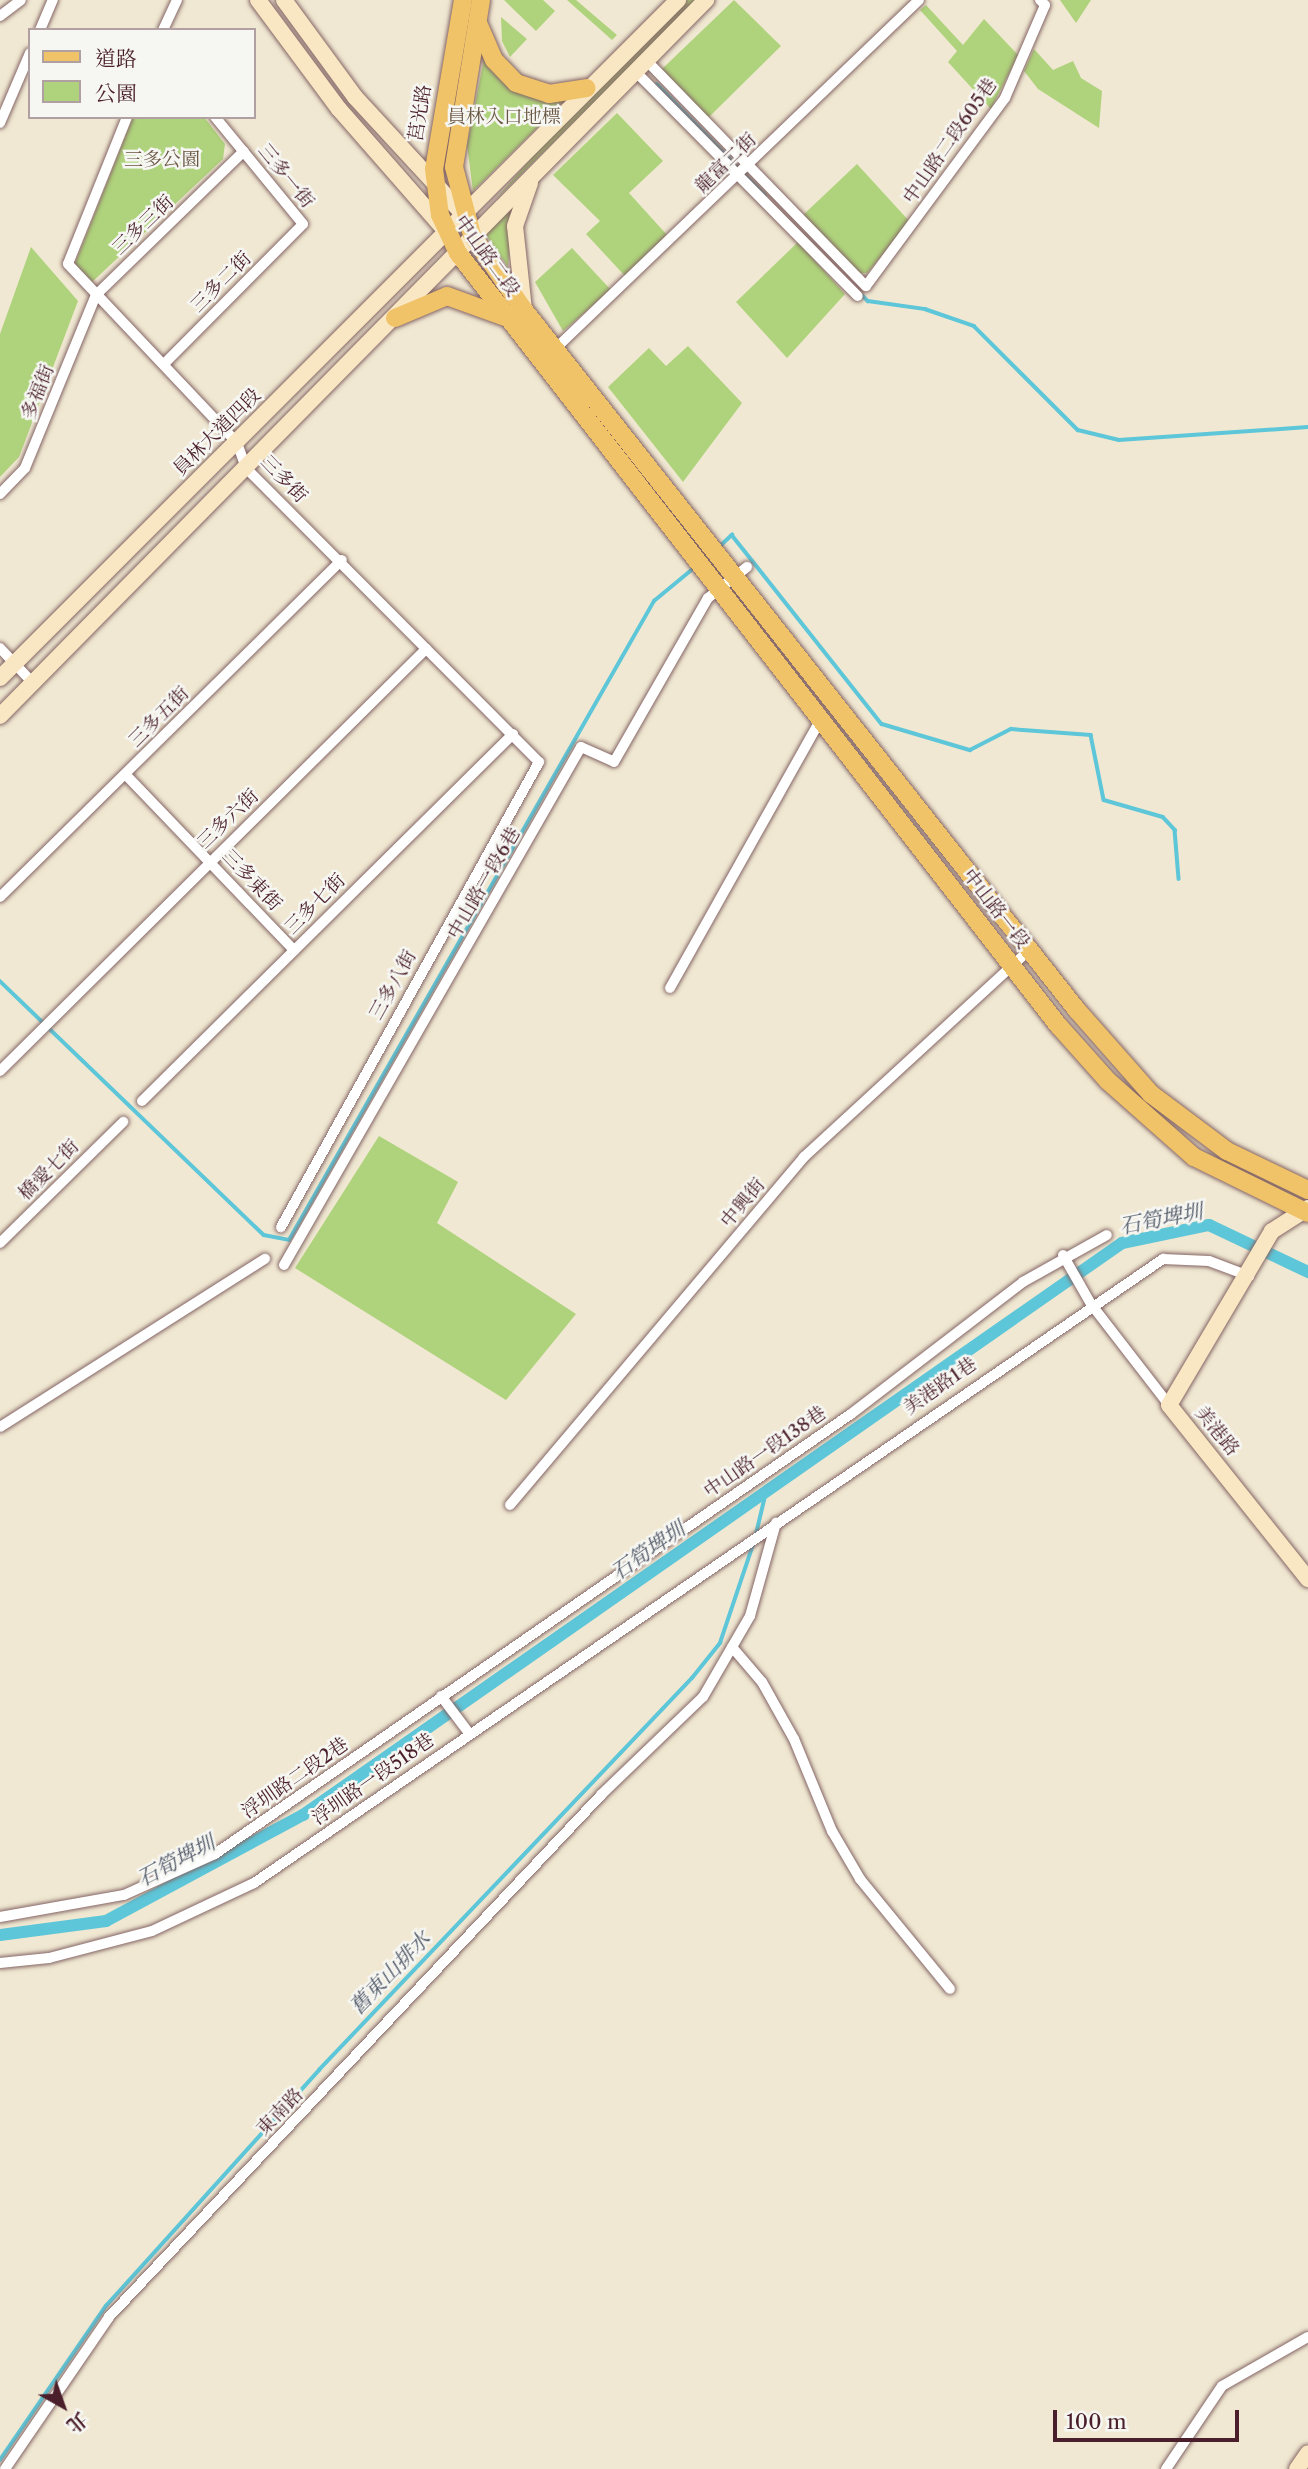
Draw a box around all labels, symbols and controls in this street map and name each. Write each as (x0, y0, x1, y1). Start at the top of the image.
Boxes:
legend (28, 28, 256, 119)
text: 道路 (95, 46, 137, 71)
street label: 中山路二段605巷 (898, 74, 1002, 208)
text: 公園 (95, 81, 137, 106)
street label: 莒光路 (404, 83, 436, 143)
park label: 員林入口地標 (447, 106, 561, 128)
street label: 龍富二街 (691, 128, 761, 198)
street label: 三多一街 (253, 139, 319, 213)
park label: 三多公園 (124, 149, 200, 171)
street label: 三多三街 (108, 190, 178, 260)
street label: 中山路二段 (450, 211, 524, 301)
street label: 三多二街 (186, 247, 256, 317)
street label: 多福街 (17, 361, 59, 423)
street label: 員林大道四段 (169, 384, 265, 480)
street label: 三多街 (256, 451, 312, 507)
street label: 三多五街 (124, 682, 194, 752)
street label: 三多六街 (193, 784, 263, 854)
street label: 中山路一段6巷 (443, 823, 525, 943)
street label: 三多東街 (217, 845, 287, 915)
street label: 中山路一段 (958, 865, 1034, 953)
street label: 三多七街 (280, 869, 350, 939)
street label: 三多八街 (365, 946, 421, 1024)
street label: 橋愛七街 (14, 1135, 84, 1205)
street label: 中興街 (716, 1174, 770, 1232)
water label: 石筍埤圳 (1117, 1199, 1205, 1239)
street label: 美港路1巷 (899, 1353, 981, 1419)
street label: 中山路一段138巷 (700, 1401, 830, 1503)
street label: 美港路 (1190, 1402, 1244, 1460)
water label: 石筍埤圳 (606, 1517, 690, 1585)
street label: 浮圳路一段518巷 (308, 1728, 438, 1830)
street label: 浮圳路二段2巷 (237, 1733, 353, 1823)
water label: 石筍埤圳 (133, 1830, 219, 1892)
water label: 舊東山排水 (344, 1926, 436, 2020)
street label: 東南路 (252, 2084, 308, 2140)
north arrow (28, 2371, 98, 2441)
scale bar (1056, 2396, 1242, 2440)
text: 北 (62, 2408, 92, 2437)
text: 100 m (1066, 2409, 1127, 2434)

